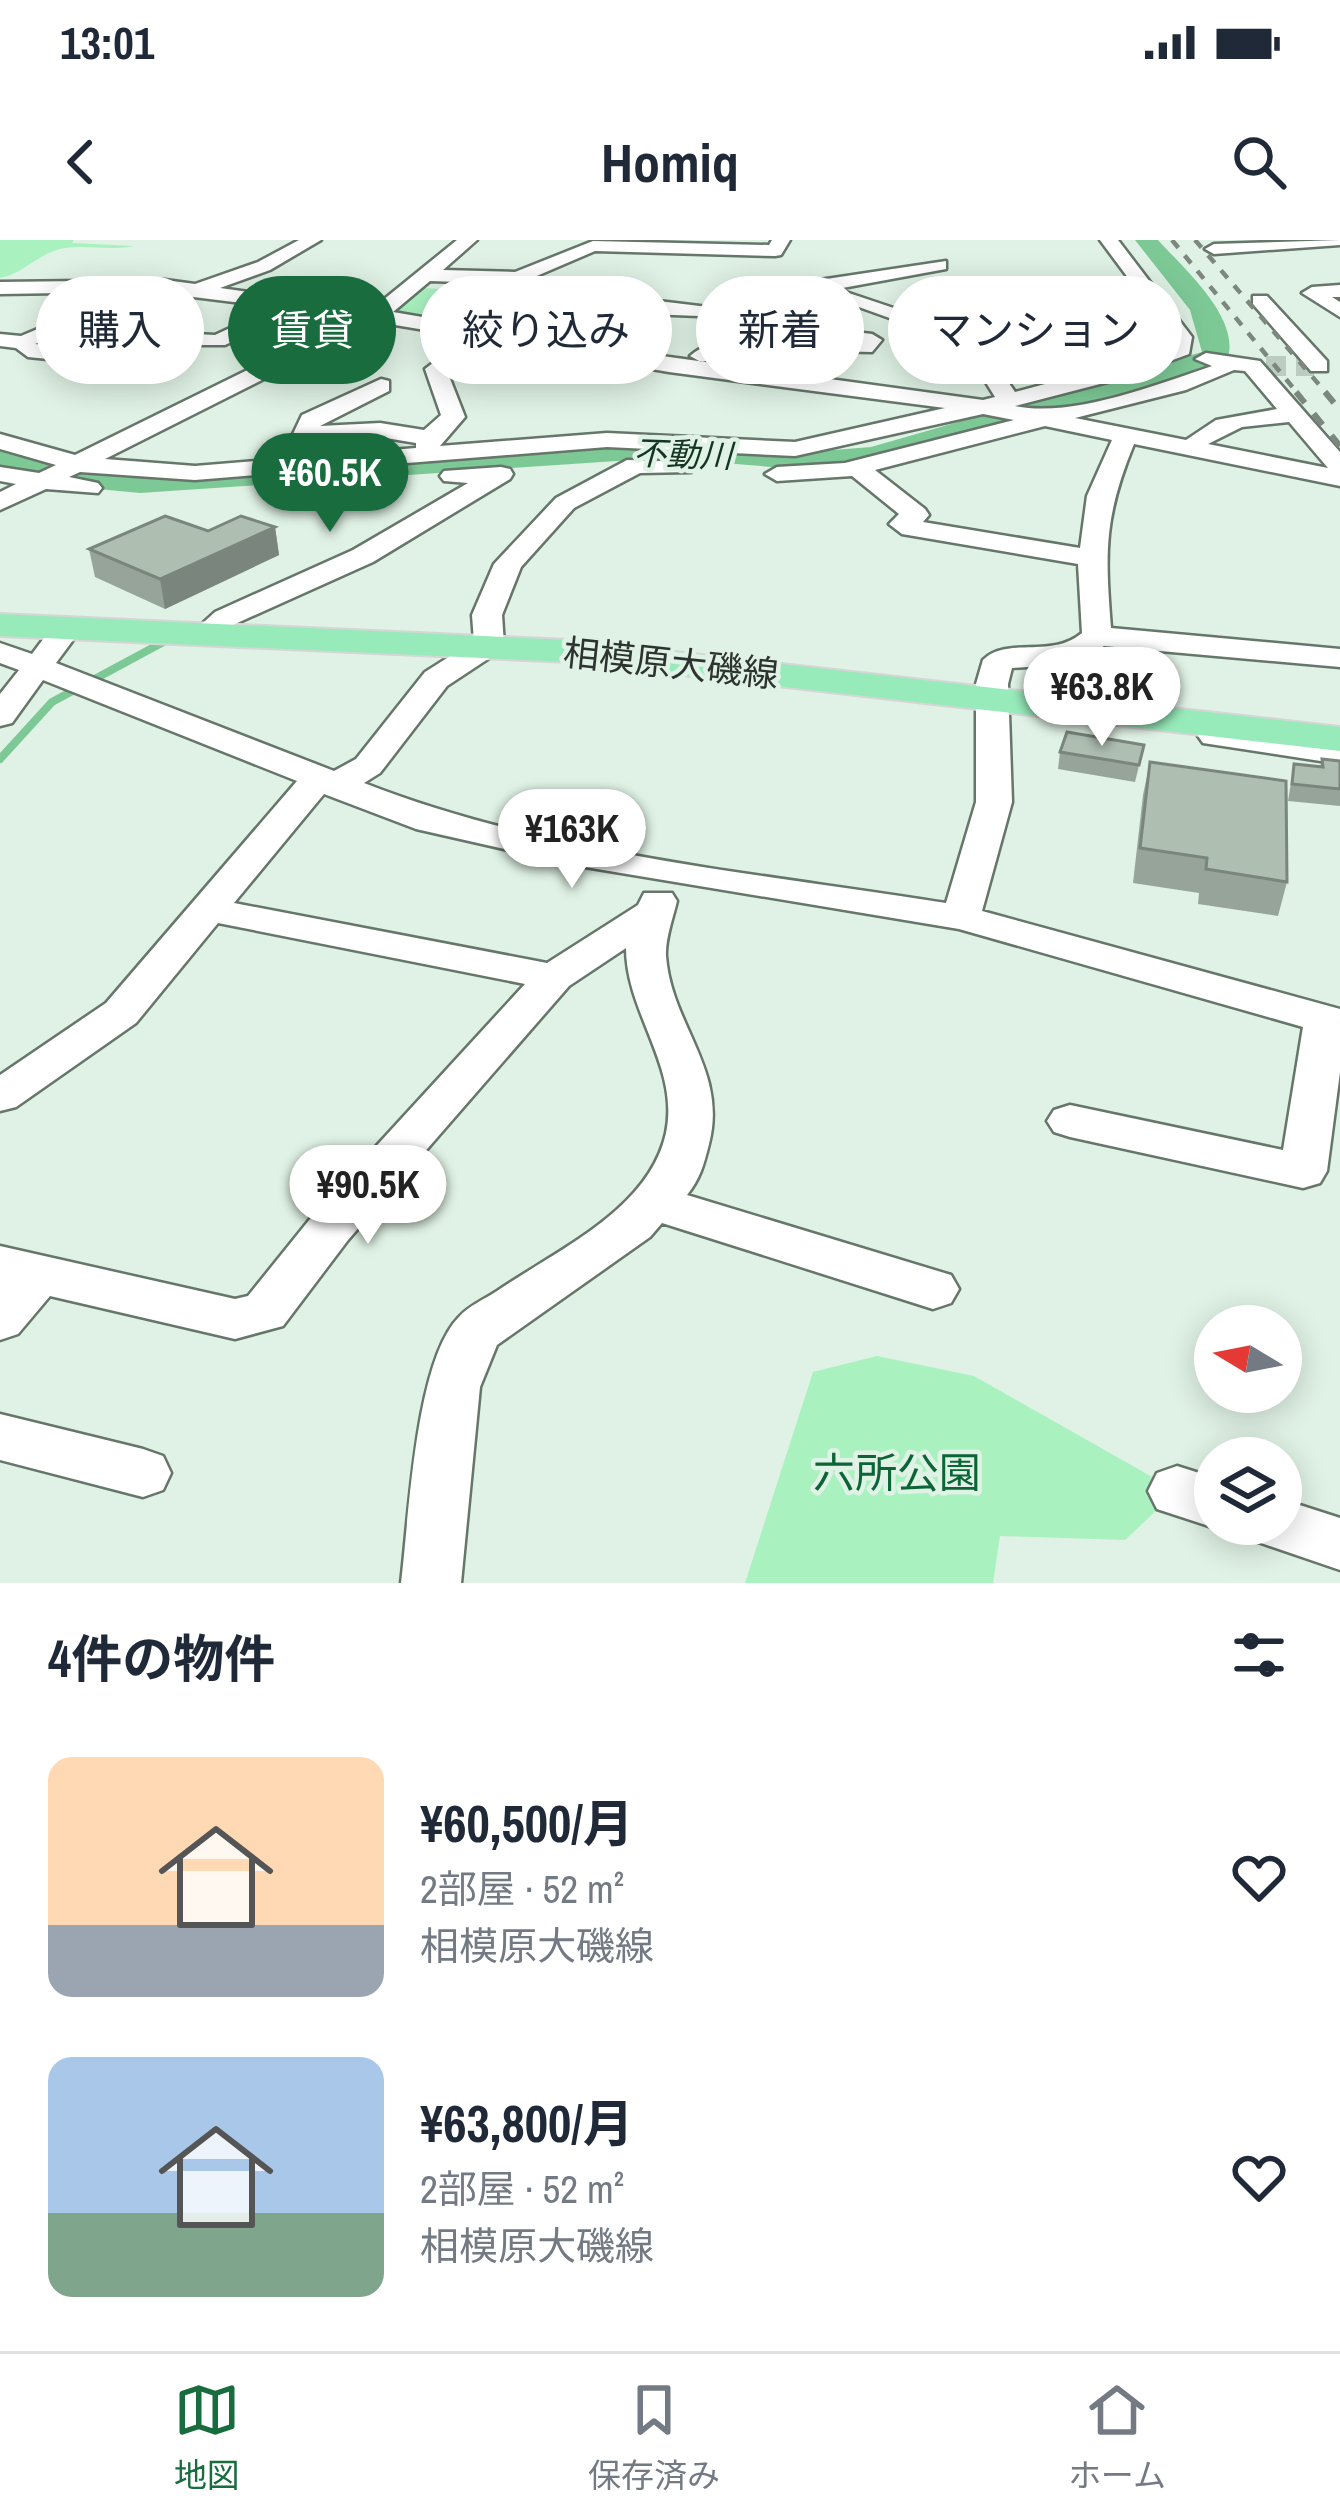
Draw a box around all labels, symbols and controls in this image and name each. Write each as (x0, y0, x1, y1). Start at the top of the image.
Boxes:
text: 13:01 (60, 12, 154, 73)
text: Homiq (601, 126, 739, 199)
icon: back (48, 129, 114, 195)
icon: search (1226, 129, 1292, 195)
chip: 購入 (36, 276, 204, 384)
chip: 賃貸 (228, 276, 396, 384)
chip: 絞り込み (420, 276, 672, 384)
chip: 新着 (696, 276, 864, 384)
chip: マンション (888, 276, 1182, 384)
water label: 不動川 (633, 430, 736, 478)
pin: ¥60.5K (232, 433, 428, 535)
text: ¥60.5K (278, 446, 382, 498)
street label: 相模原大磯線 (561, 628, 781, 698)
pin: ¥63.8K (1004, 647, 1200, 749)
text: ¥63.8K (1050, 660, 1154, 712)
pin: ¥163K (488, 789, 656, 891)
text: ¥163K (525, 802, 619, 854)
pin: ¥90.5K (270, 1145, 466, 1247)
text: ¥90.5K (316, 1158, 420, 1210)
north arrow (1194, 1305, 1302, 1413)
map controls (1194, 1305, 1302, 1545)
button: layers (1194, 1437, 1302, 1545)
park label: 六所公園 (813, 1445, 981, 1501)
icon: filters (1226, 1622, 1292, 1688)
text: 4件の物件 (48, 1624, 275, 1693)
text: ¥60,500/月 (420, 1789, 634, 1858)
icon: home (144, 1805, 288, 1949)
icon: heart (1226, 1844, 1292, 1910)
text: 2部屋 · 52 m² (420, 1863, 624, 1915)
text: 相模原大磯線 (420, 1920, 654, 1972)
text: ¥63,800/月 (420, 2089, 634, 2158)
icon: home (144, 2105, 288, 2249)
icon: heart (1226, 2144, 1292, 2210)
text: 2部屋 · 52 m² (420, 2163, 624, 2215)
text: 相模原大磯線 (420, 2220, 654, 2272)
tab: 地図 (174, 2377, 240, 2497)
tab: 保存済み (588, 2377, 720, 2497)
tab: ホーム (1068, 2377, 1166, 2497)

